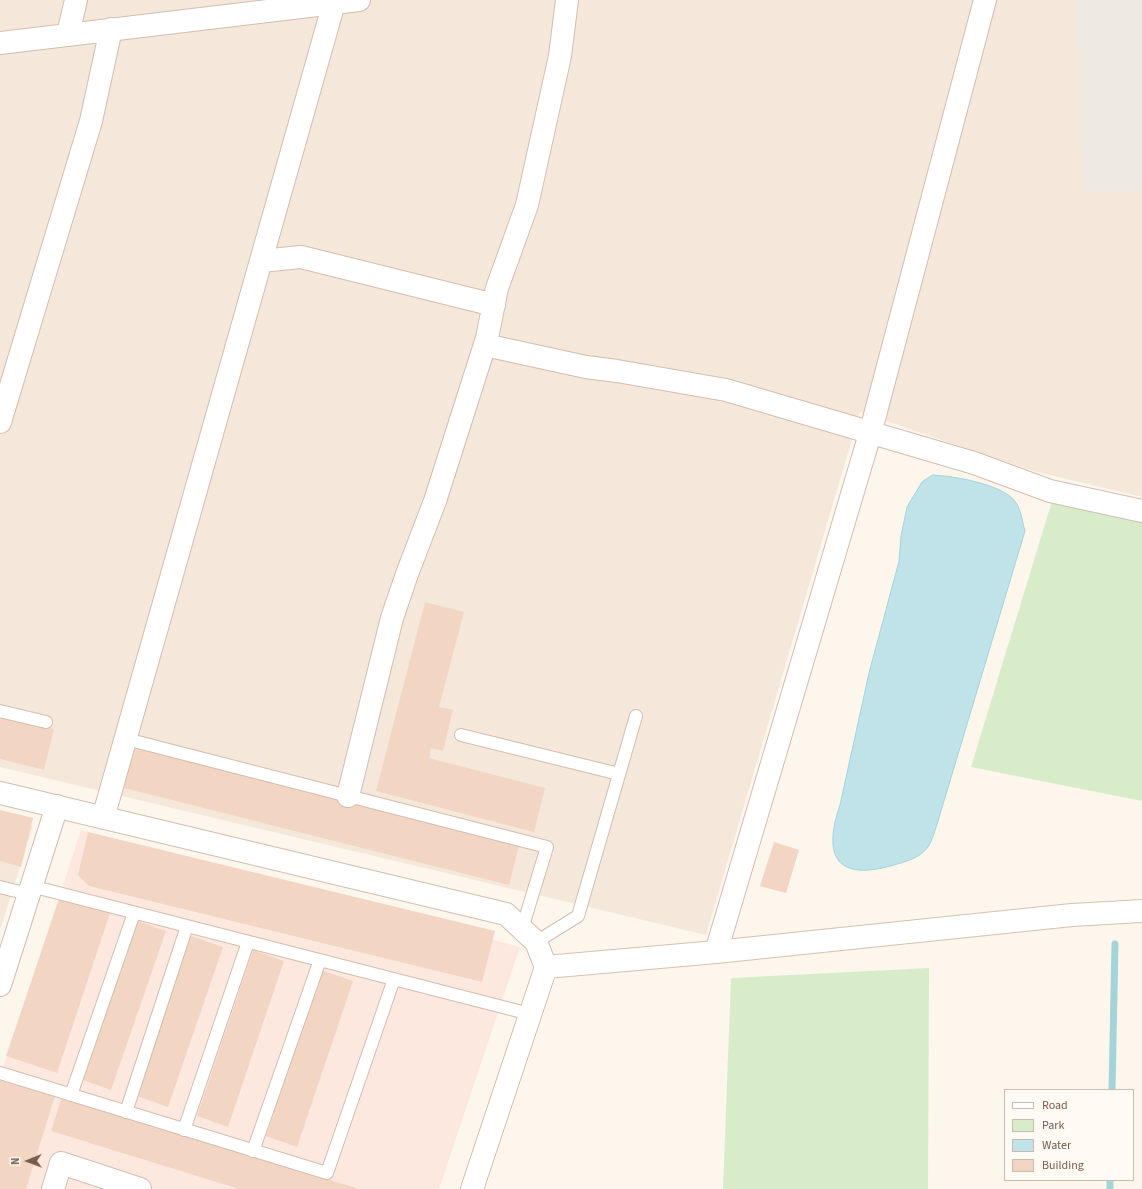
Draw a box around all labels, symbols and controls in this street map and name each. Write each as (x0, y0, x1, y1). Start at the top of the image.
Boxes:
legend (1004, 1089, 1134, 1181)
text: Road (1042, 1097, 1068, 1114)
text: Park (1042, 1117, 1064, 1134)
text: Water (1042, 1137, 1071, 1154)
north arrow (8, 1141, 48, 1181)
text: N (8, 1157, 23, 1165)
text: Building (1042, 1157, 1084, 1174)

